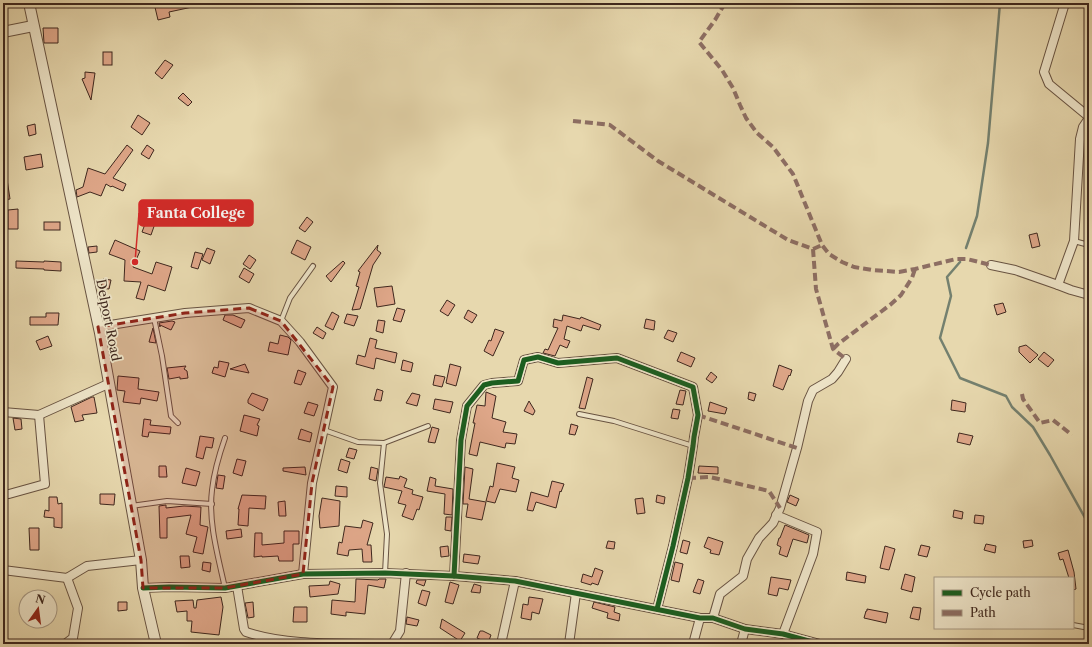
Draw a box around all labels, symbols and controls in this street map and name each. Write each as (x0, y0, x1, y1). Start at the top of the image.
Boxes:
callout: Fanta College (139, 200, 253, 226)
text: Fanta College (147, 204, 245, 222)
street label: Delport Road (93, 278, 125, 363)
legend (934, 577, 1074, 629)
text: Cycle path (970, 585, 1031, 600)
north arrow (18, 589, 58, 629)
text: N (34, 591, 47, 607)
text: Path (970, 605, 996, 620)

